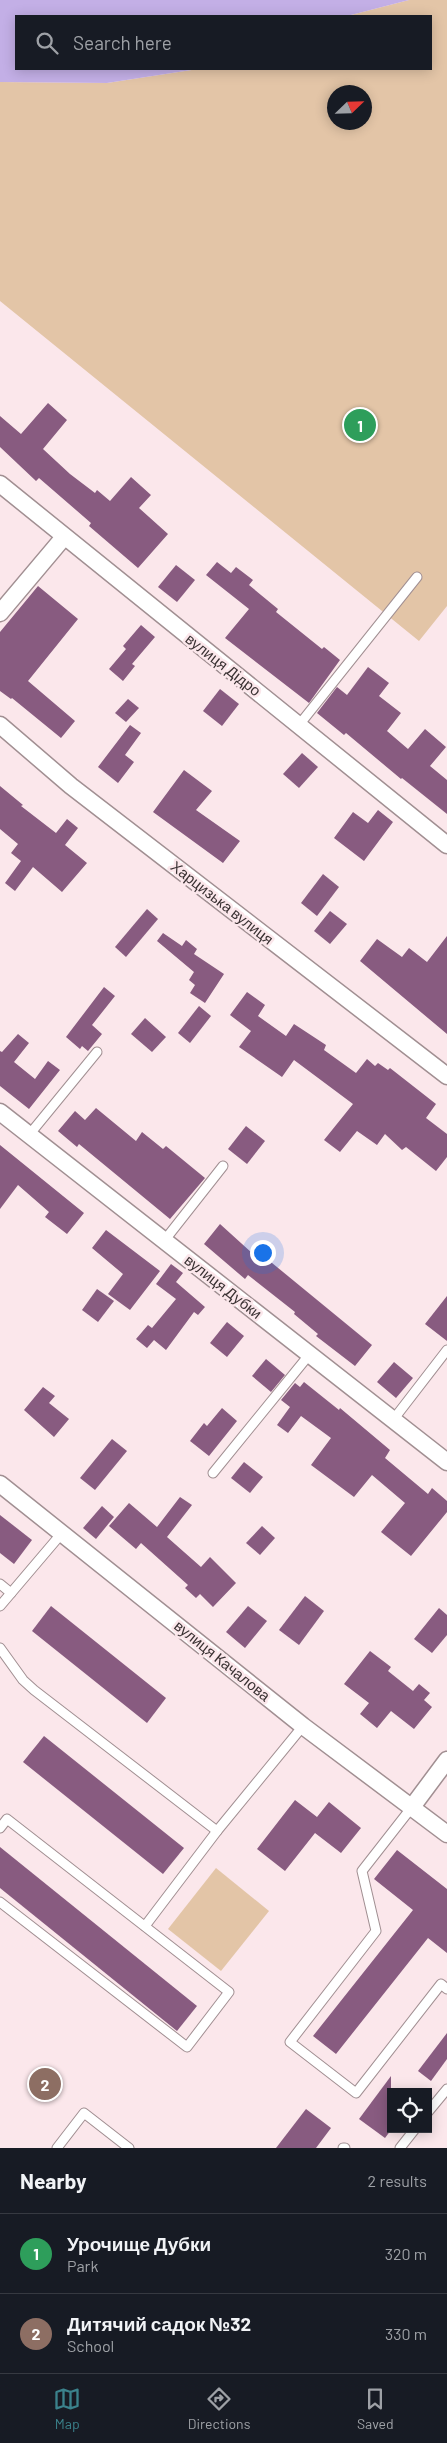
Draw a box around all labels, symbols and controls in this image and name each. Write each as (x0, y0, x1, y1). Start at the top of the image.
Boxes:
search box (15, 15, 432, 70)
icon: search (33, 29, 61, 57)
text: Search here (73, 31, 172, 54)
north arrow (327, 85, 372, 130)
pin: 1 (344, 406, 376, 444)
street label: вулиця Дідро (182, 629, 265, 699)
street label: Харцизька вулиця (168, 857, 278, 948)
your location (250, 1240, 276, 1266)
street label: вулиця Дубки (181, 1250, 266, 1322)
street label: вулиця Качалова (171, 1616, 275, 1705)
pin: 2 (29, 2065, 61, 2103)
map controls (387, 2088, 432, 2133)
button: locate (387, 2088, 432, 2133)
text: Nearby (20, 2168, 86, 2193)
text: 2 results (368, 2171, 427, 2190)
text: Урочище Дубки (67, 2232, 211, 2255)
text: 1 (33, 2244, 39, 2263)
text: 320 m (385, 2244, 427, 2263)
text: Park (67, 2256, 98, 2275)
text: Дитячий садок №32 (67, 2312, 251, 2335)
text: 2 (32, 2324, 40, 2343)
text: 330 m (385, 2324, 427, 2343)
text: School (67, 2336, 114, 2355)
tab: Map (53, 2385, 81, 2432)
tab: Directions (188, 2385, 250, 2432)
tab: Saved (357, 2385, 394, 2432)

